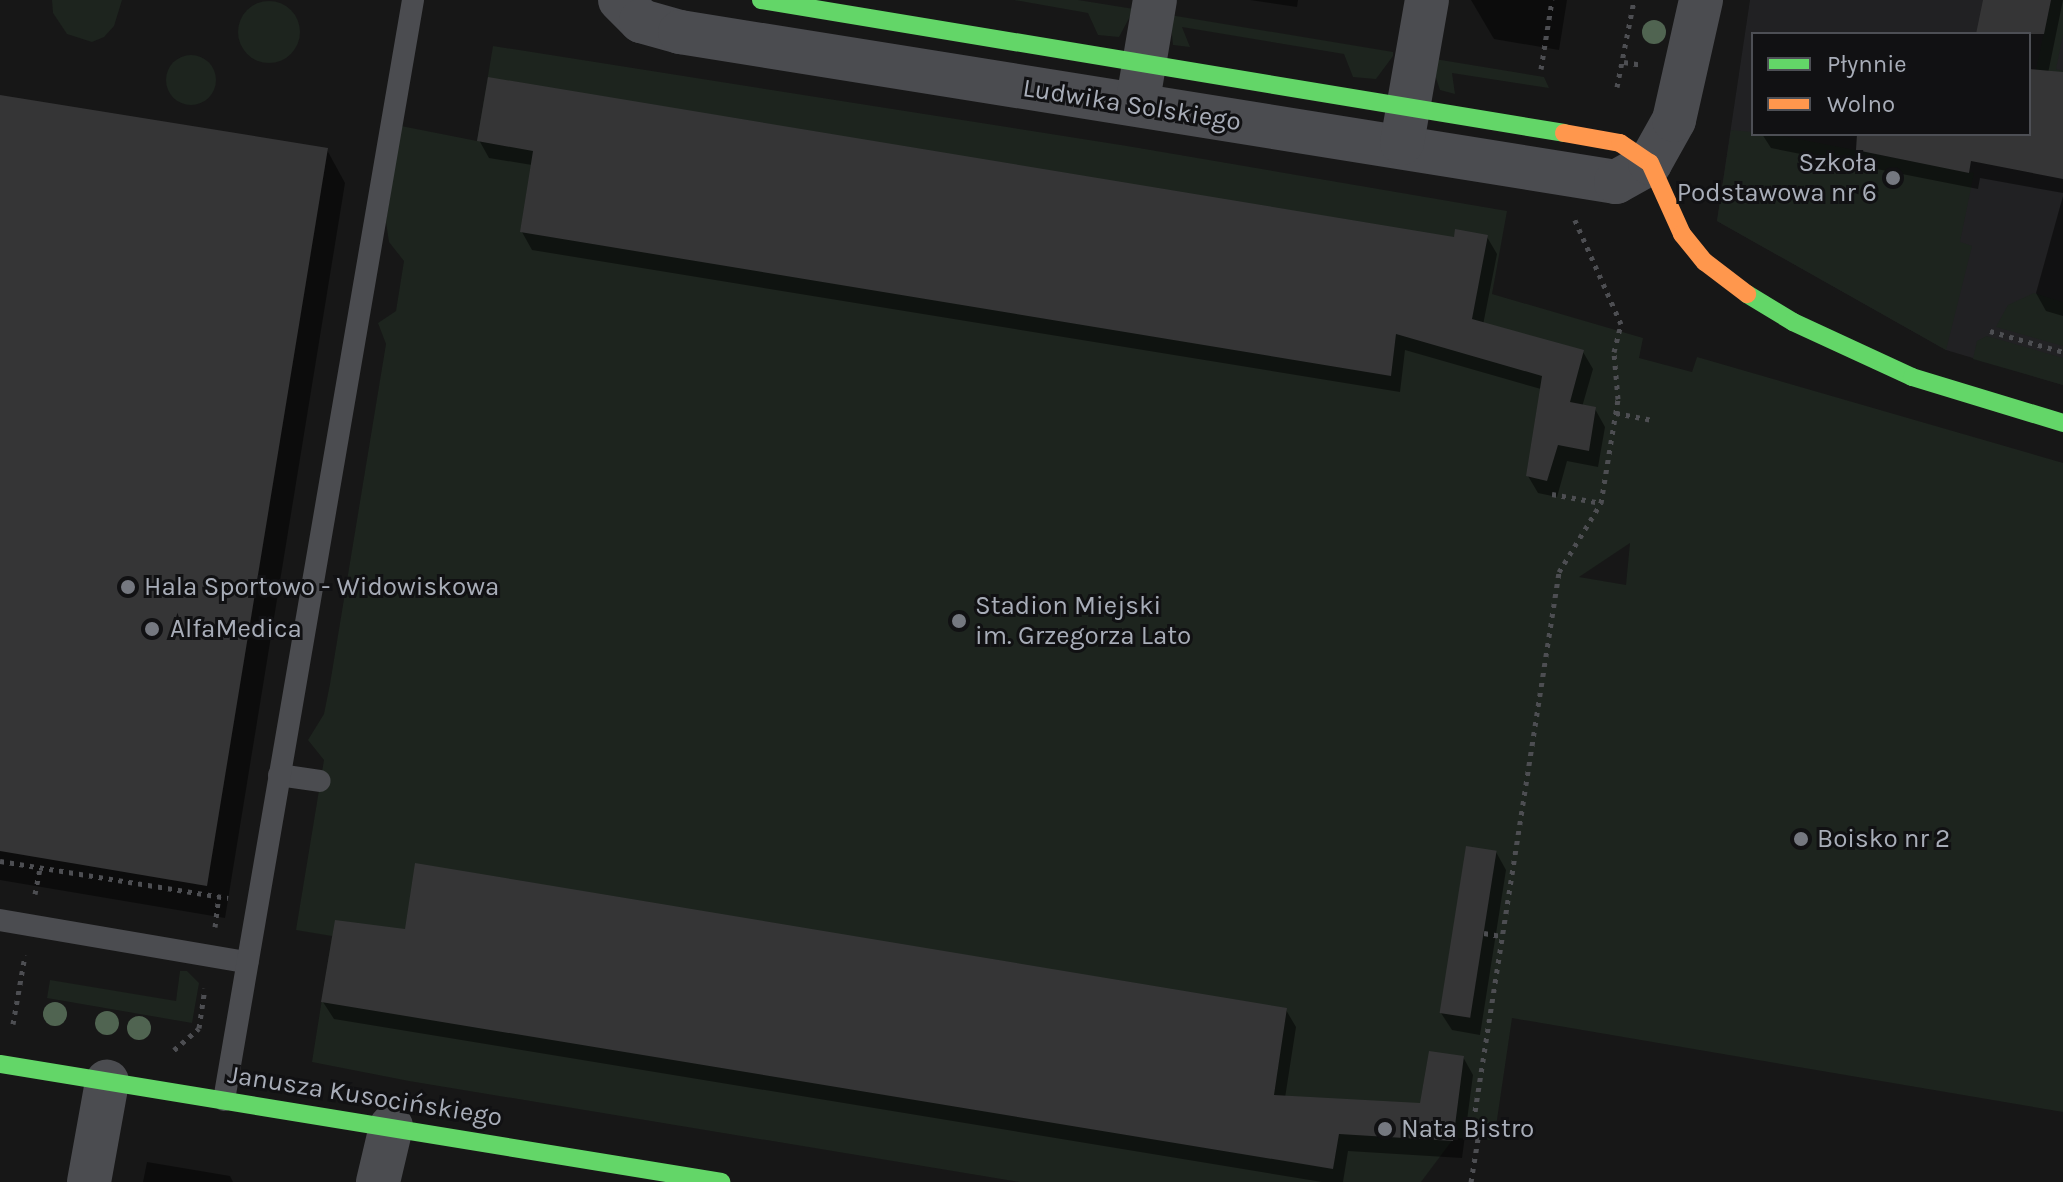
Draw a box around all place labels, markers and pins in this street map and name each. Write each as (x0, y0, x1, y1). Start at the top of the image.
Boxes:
place label: Szkoła Podstawowa nr 6 (1677, 147, 1877, 208)
marker: Szkoła Podstawowa nr 6 (1884, 169, 1902, 187)
place label: Hala Sportowo - Widowiskowa (144, 571, 499, 603)
marker: Hala Sportowo - Widowiskowa (119, 578, 137, 596)
place label: Stadion Miejski im. Grzegorza Lato (975, 590, 1191, 652)
marker: Stadion Miejski im. Grzegorza Lato (950, 612, 968, 630)
place label: AlfaMedica (170, 613, 302, 645)
marker: AlfaMedica (141, 618, 163, 640)
place label: Boisko nr 2 (1817, 823, 1950, 855)
marker: Boisko nr 2 (1792, 830, 1810, 848)
place label: Nata Bistro (1401, 1113, 1534, 1145)
marker: Nata Bistro (1376, 1120, 1394, 1138)

